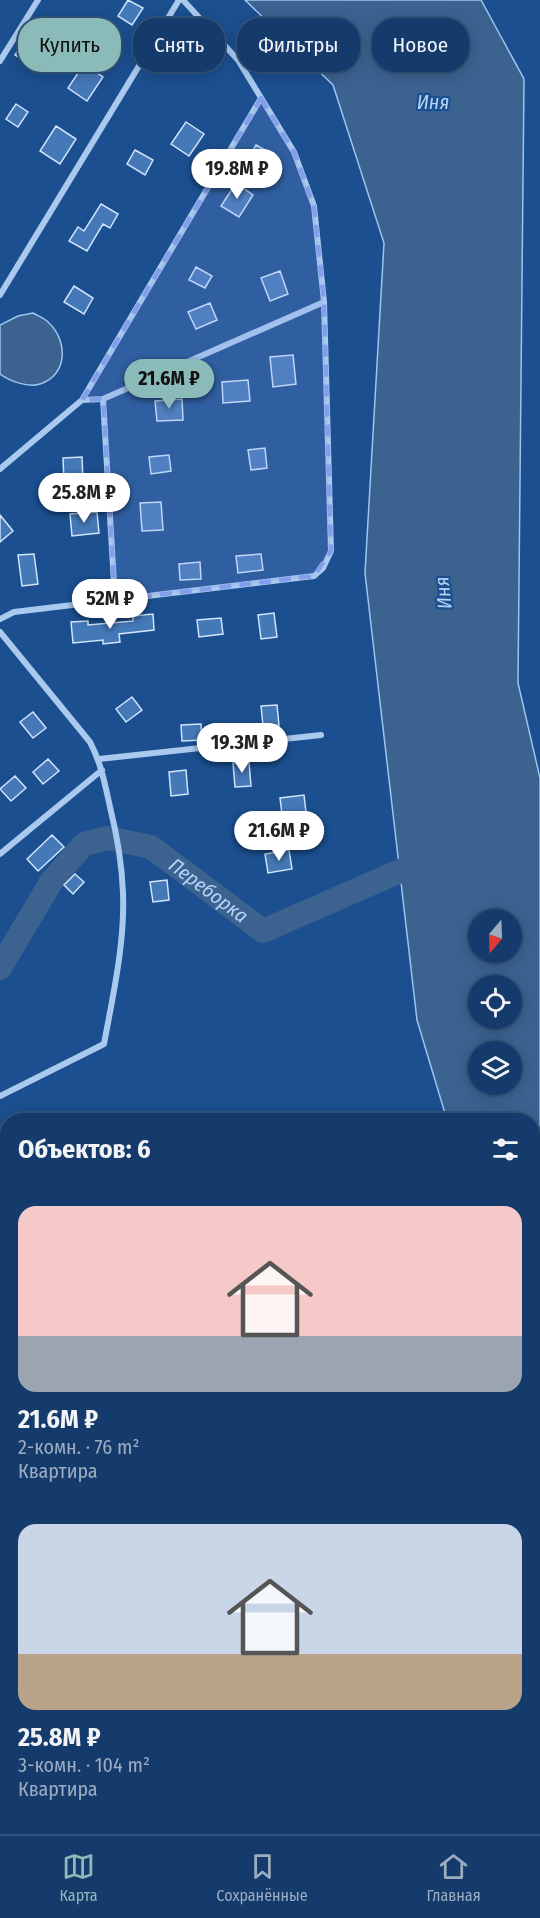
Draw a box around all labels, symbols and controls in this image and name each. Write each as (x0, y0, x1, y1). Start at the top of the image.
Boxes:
chip: Купить (18, 18, 121, 72)
chip: Снять (133, 18, 225, 72)
chip: Фильтры (237, 18, 360, 72)
chip: Новое (372, 18, 469, 72)
water label: Иня (417, 90, 449, 114)
pin: 19.8M ₽ (182, 149, 292, 200)
text: 19.8M ₽ (205, 156, 269, 180)
pin: 21.6M ₽ (114, 359, 224, 410)
text: 21.6M ₽ (138, 366, 200, 390)
pin: 25.8M ₽ (29, 473, 139, 524)
text: 25.8M ₽ (52, 480, 116, 504)
water label: Иня (429, 576, 457, 610)
pin: 52M ₽ (68, 579, 152, 630)
text: 52M ₽ (86, 586, 134, 610)
pin: 19.3M ₽ (187, 723, 297, 774)
text: 19.3M ₽ (211, 730, 273, 754)
pin: 21.6M ₽ (224, 811, 334, 862)
text: 21.6M ₽ (248, 818, 310, 842)
water label: Переборка (164, 853, 253, 928)
north arrow (468, 909, 522, 963)
map controls (468, 909, 522, 1095)
button: locate (468, 975, 522, 1029)
button: layers (468, 1041, 522, 1095)
icon: filters (489, 1133, 522, 1166)
text: Объектов: 6 (18, 1134, 151, 1165)
icon: home (216, 1245, 324, 1353)
text: 21.6M ₽ (18, 1404, 98, 1435)
text: 2-комн. · 76 m² (18, 1435, 139, 1459)
text: Квартира (18, 1459, 98, 1483)
icon: home (216, 1563, 324, 1671)
text: 25.8M ₽ (18, 1722, 101, 1753)
text: 3-комн. · 104 m² (18, 1753, 150, 1777)
text: Квартира (18, 1777, 98, 1801)
tab: Карта (59, 1850, 98, 1905)
tab: Сохранённые (216, 1850, 308, 1905)
tab: Главная (426, 1850, 481, 1905)

